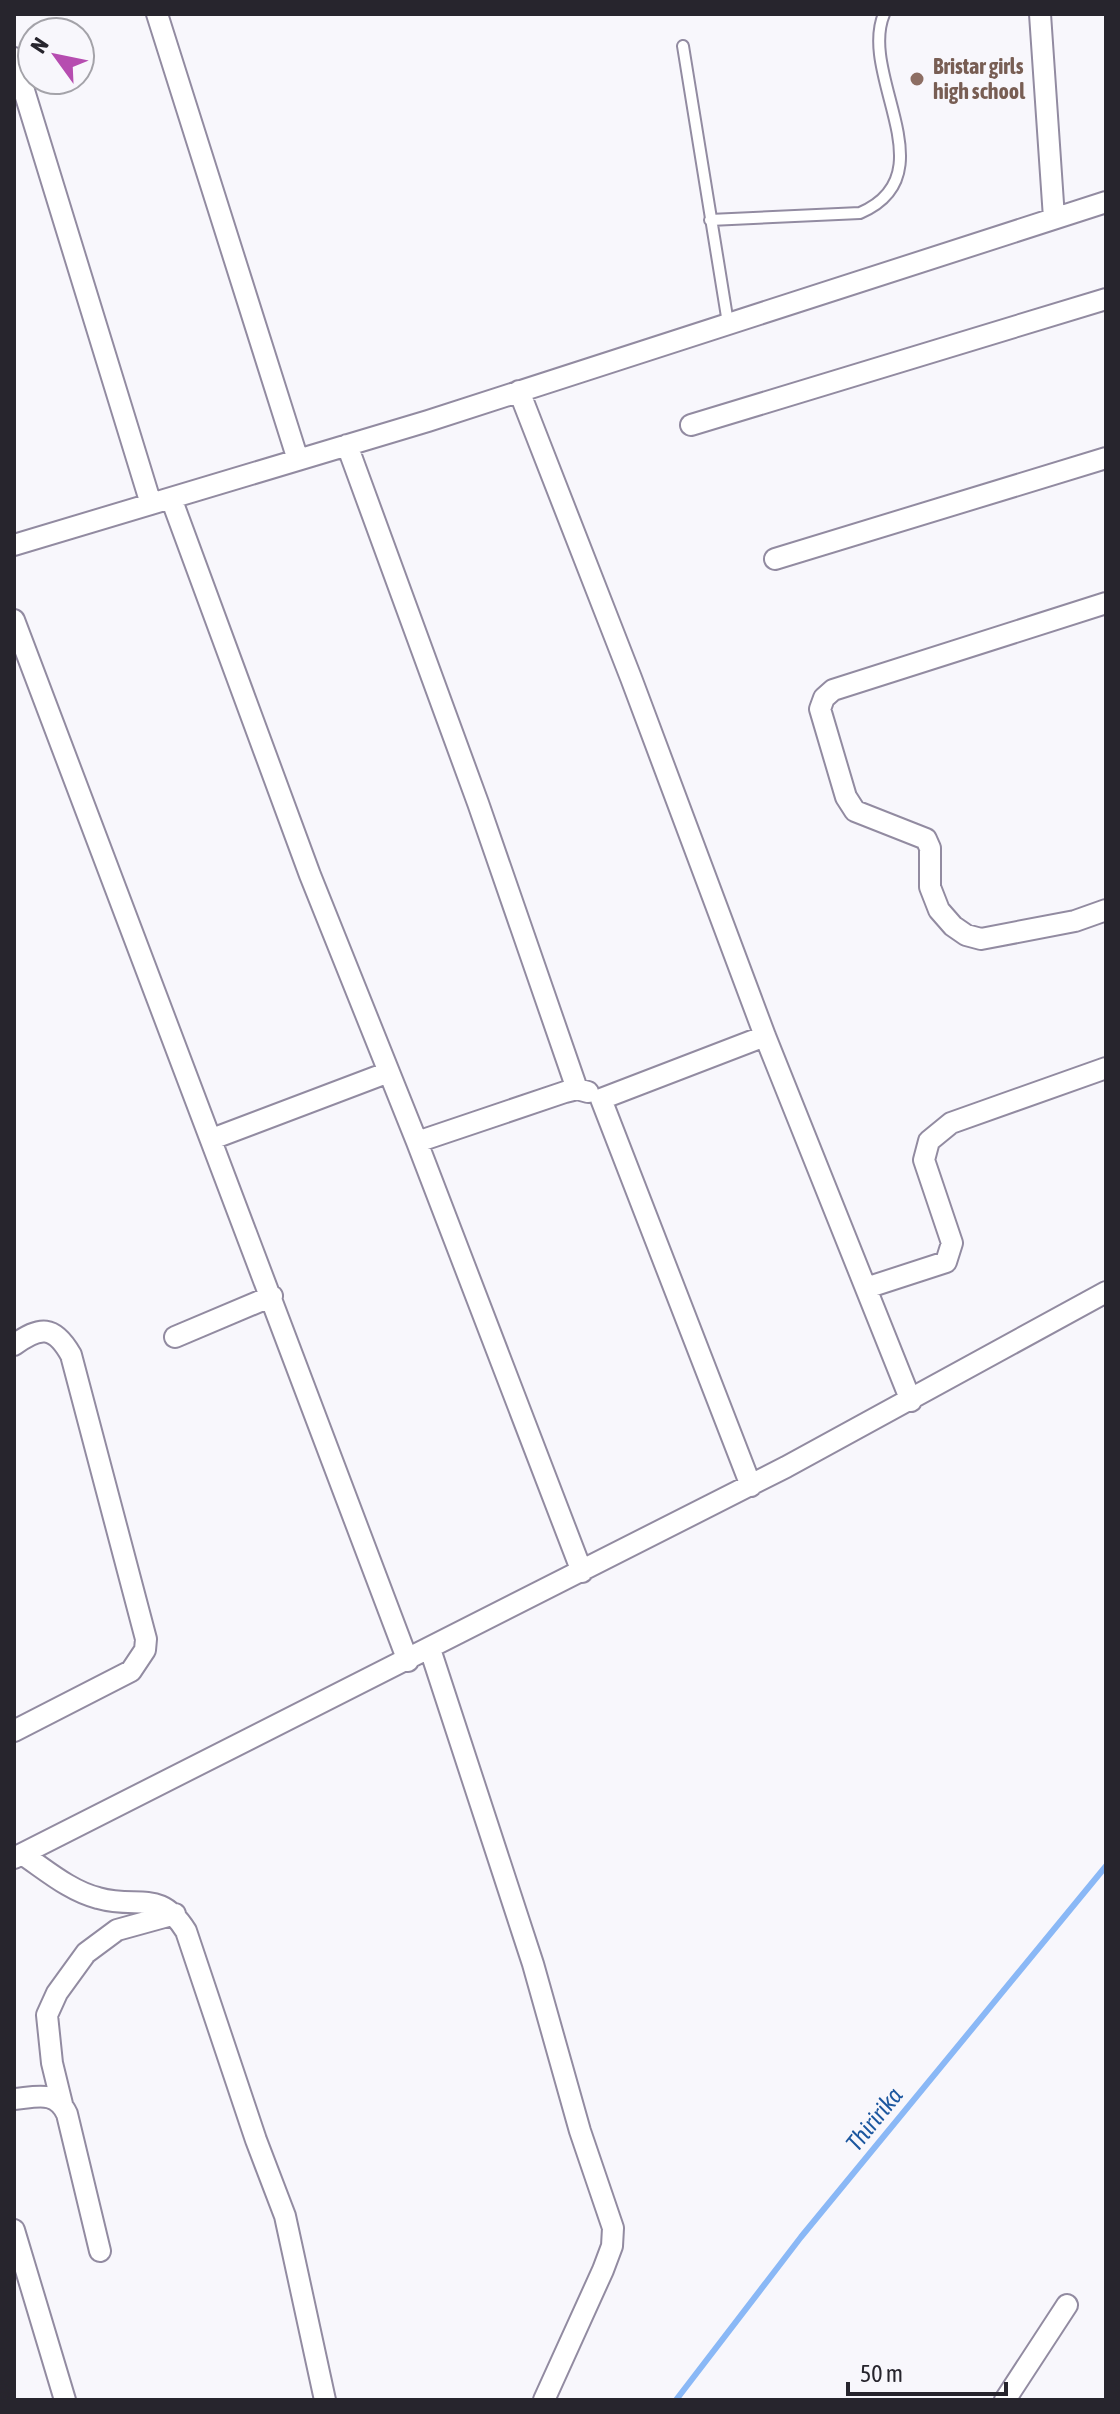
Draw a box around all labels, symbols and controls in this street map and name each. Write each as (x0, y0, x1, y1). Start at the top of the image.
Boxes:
north arrow (16, 16, 96, 96)
text: N (25, 33, 54, 58)
place label: Bristar girls high school (933, 53, 1026, 104)
marker: Bristar girls high school (908, 70, 926, 88)
water label: Thiririka (840, 2082, 908, 2156)
scale bar (848, 2346, 1006, 2396)
text: 50 m (860, 2360, 903, 2387)

